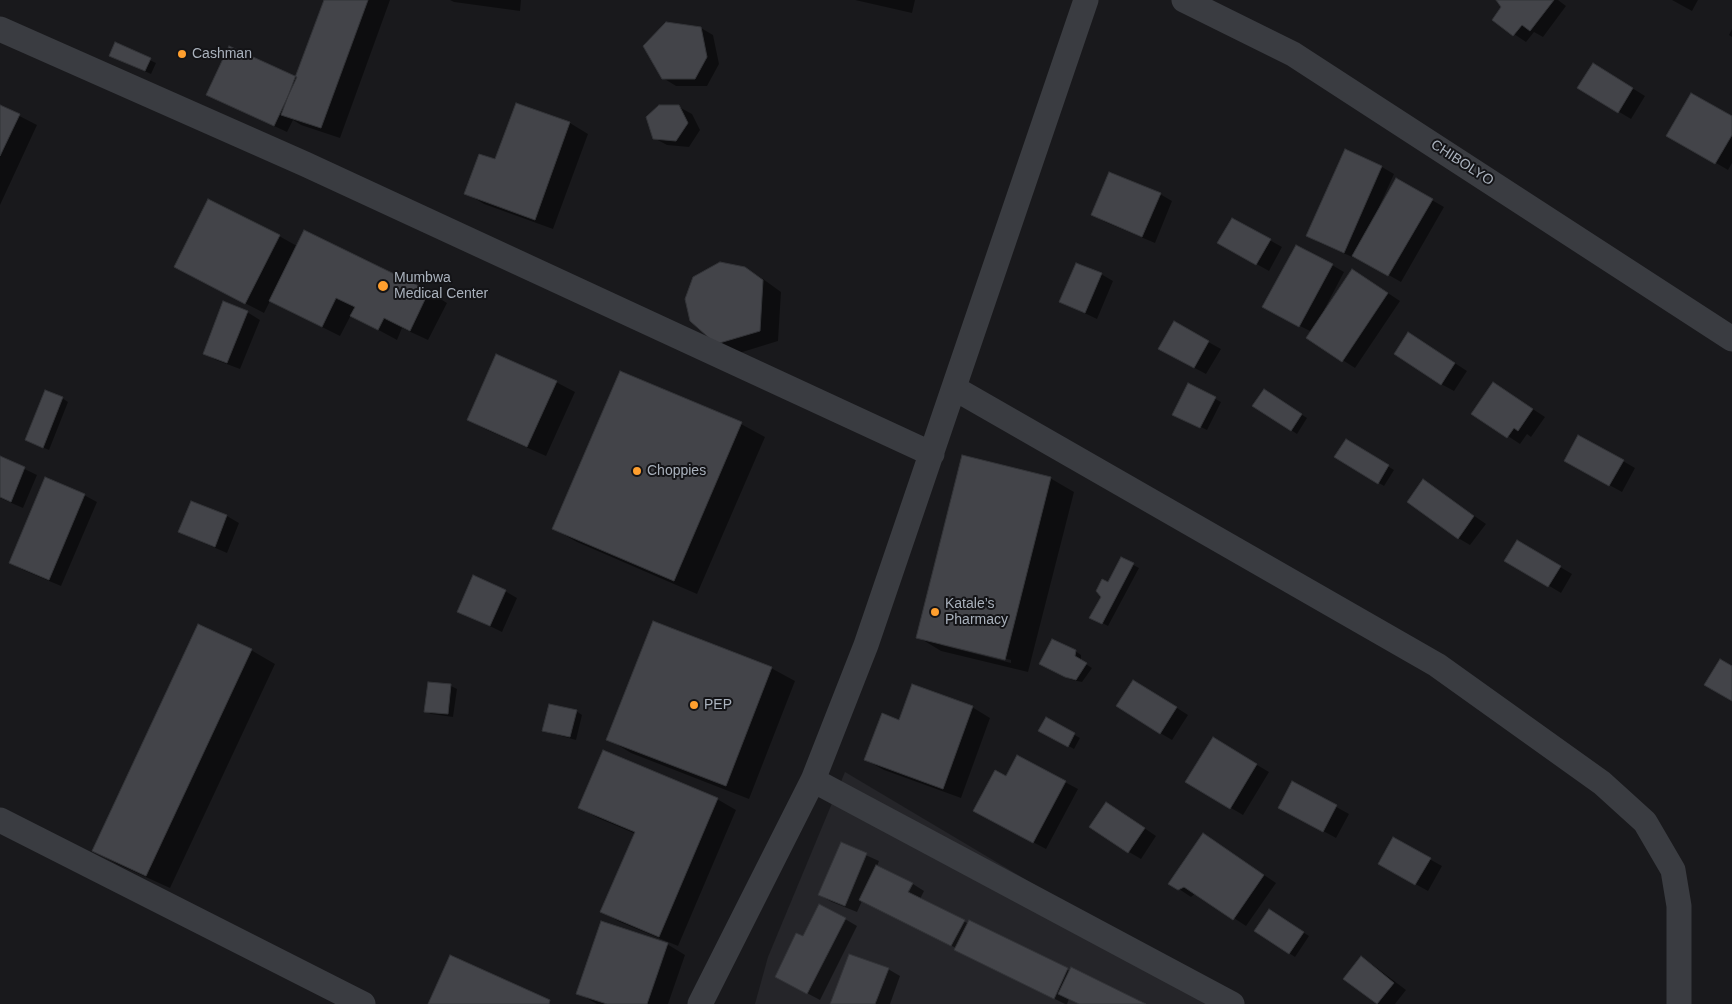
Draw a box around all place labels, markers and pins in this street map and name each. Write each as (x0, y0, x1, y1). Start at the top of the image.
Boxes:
place label: Cashman (192, 46, 252, 62)
marker: Cashman (176, 48, 188, 60)
place label: Mumbwa Medical Center (394, 270, 488, 302)
marker: Mumbwa Medical Center (376, 279, 390, 293)
place label: Choppies (647, 463, 706, 479)
marker: Choppies (631, 465, 643, 477)
place label: Katale’s Pharmacy (945, 596, 1008, 628)
marker: Katale’s Pharmacy (929, 606, 941, 618)
place label: PEP (704, 697, 732, 713)
marker: PEP (688, 699, 700, 711)

